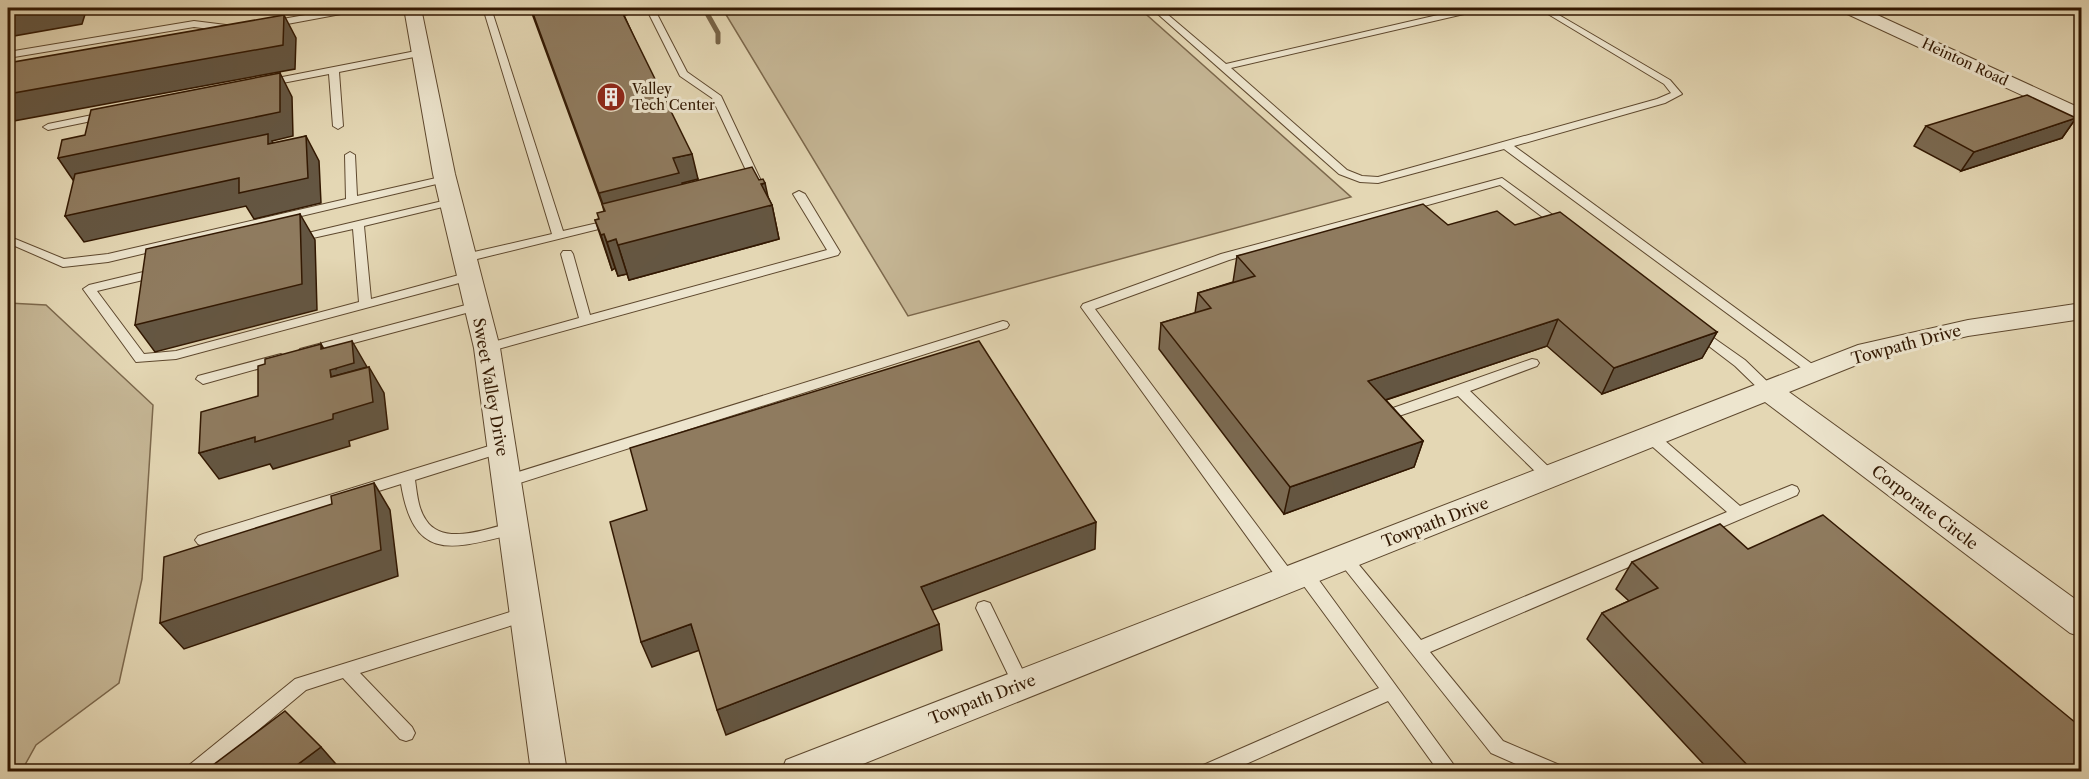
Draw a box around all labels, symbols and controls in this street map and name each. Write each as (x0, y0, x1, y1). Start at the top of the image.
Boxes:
street label: Heinton Road (1919, 34, 2011, 90)
place label: Valley Tech Center (631, 80, 715, 114)
building icon: Valley Tech Center (595, 81, 627, 113)
street label: Sweet Valley Drive (469, 316, 513, 458)
street label: Towpath Drive (1849, 320, 1963, 368)
street label: Corporate Circle (1868, 460, 1982, 554)
street label: Towpath Drive (1379, 492, 1491, 552)
street label: Towpath Drive (926, 669, 1038, 729)

